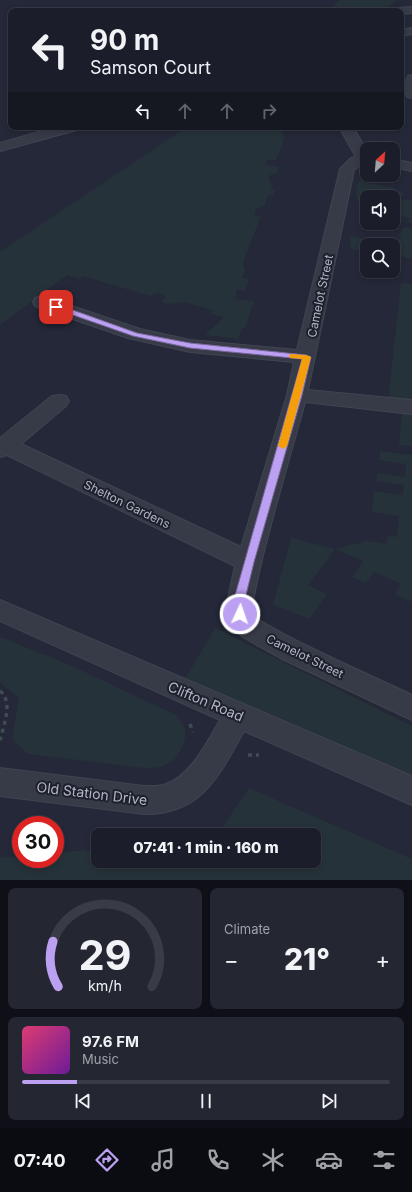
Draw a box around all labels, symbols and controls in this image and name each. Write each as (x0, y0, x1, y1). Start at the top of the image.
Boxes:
text: 90 m (90, 23, 159, 57)
icon: left (24, 24, 76, 76)
text: Samson Court (90, 57, 211, 78)
icon: left (132, 100, 154, 122)
icon: ahead (174, 100, 196, 122)
icon: ahead (216, 100, 238, 122)
icon: right (258, 100, 280, 122)
north arrow (360, 142, 400, 182)
map controls (360, 142, 400, 278)
button: sound (360, 190, 400, 230)
button: search (360, 238, 400, 278)
street label: Camelot Street (304, 253, 336, 339)
pin (39, 290, 73, 324)
icon: arrive (45, 296, 67, 318)
street label: Shelton Gardens (81, 477, 173, 531)
position arrow (219, 593, 261, 635)
street label: Camelot Street (264, 631, 346, 681)
street label: Clifton Road (166, 677, 246, 725)
street label: Old Station Drive (36, 778, 148, 808)
speed limit sign: 30 (12, 816, 64, 868)
text: 07:41 · 1 min · 160 m (133, 838, 279, 857)
text: Climate (224, 921, 270, 937)
text: 29 (78, 929, 132, 979)
text: 21° (284, 941, 330, 977)
text: − (224, 947, 239, 973)
text: + (375, 947, 390, 973)
text: km/h (88, 976, 122, 993)
text: 97.6 FM (82, 1032, 139, 1051)
text: Music (82, 1051, 119, 1067)
icon: previous (72, 1090, 94, 1112)
icon: pause (195, 1090, 217, 1112)
icon: next (318, 1090, 340, 1112)
icon: directions (93, 1146, 121, 1174)
icon: music (149, 1146, 177, 1174)
icon: phone (204, 1146, 232, 1174)
icon: climate (259, 1146, 287, 1174)
icon: car (315, 1146, 343, 1174)
icon: filters (370, 1146, 398, 1174)
text: 07:40 (14, 1150, 66, 1171)

